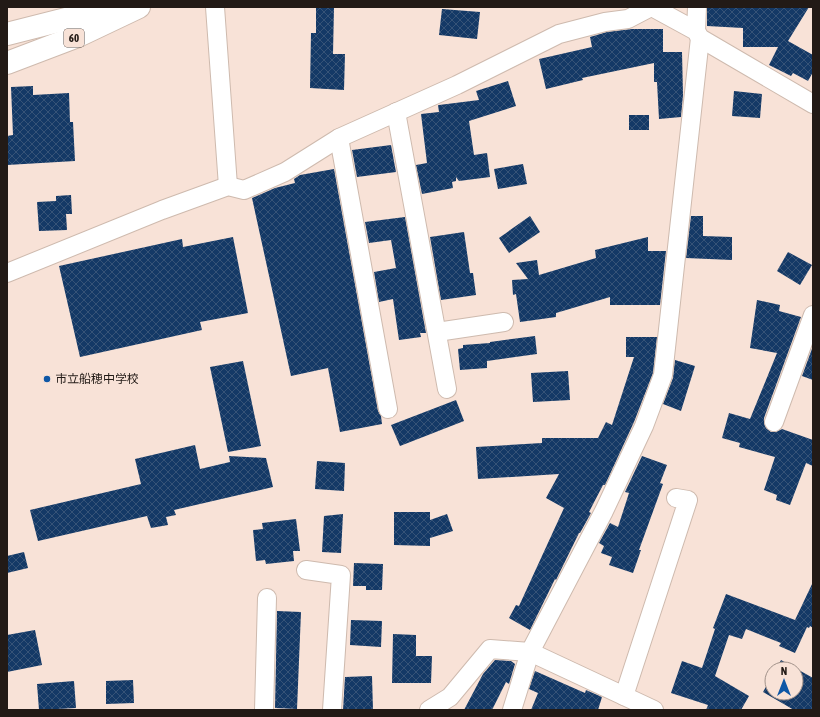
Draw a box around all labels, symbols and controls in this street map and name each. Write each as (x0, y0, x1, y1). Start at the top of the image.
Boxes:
road number: 60 (64, 29, 84, 47)
place label: 市立船穂中学校 (55, 372, 139, 386)
marker: 市立船穂中学校 (42, 374, 52, 384)
north arrow (764, 661, 804, 701)
text: N (781, 665, 787, 677)

